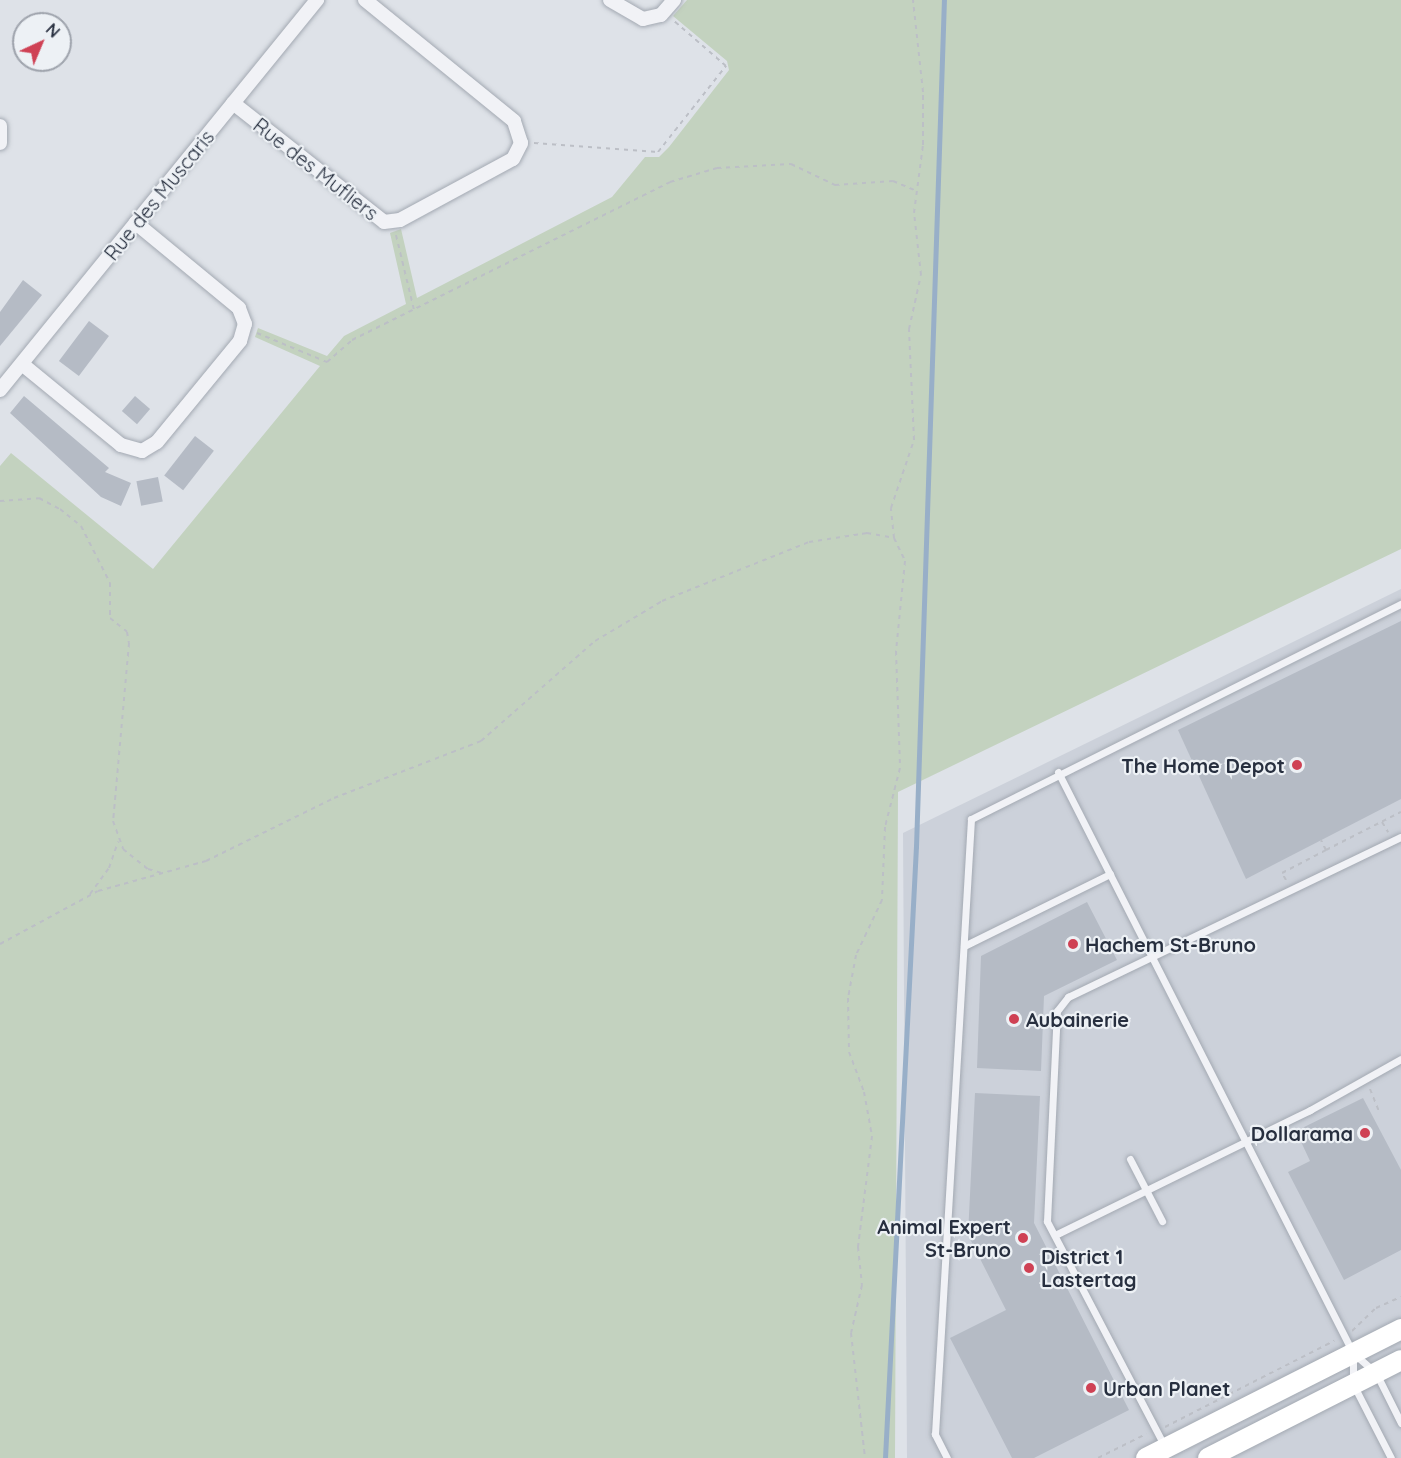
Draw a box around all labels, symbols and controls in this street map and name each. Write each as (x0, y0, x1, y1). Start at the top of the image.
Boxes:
north arrow (12, 12, 72, 72)
text: N (42, 19, 64, 42)
street label: Rue des Mufliers (249, 113, 383, 225)
street label: Rue des Muscaris (99, 125, 219, 265)
place label: The Home Depot (1121, 753, 1285, 777)
marker: The Home Depot (1290, 758, 1304, 772)
place label: Hachem St-Bruno (1085, 932, 1256, 956)
marker: Hachem St-Bruno (1066, 937, 1080, 951)
place label: Aubainerie (1026, 1007, 1129, 1031)
marker: Aubainerie (1007, 1012, 1021, 1026)
place label: Dollarama (1251, 1121, 1353, 1145)
marker: Dollarama (1358, 1126, 1372, 1140)
place label: Animal Expert St-Bruno (877, 1214, 1011, 1261)
marker: Animal Expert St-Bruno (1016, 1231, 1030, 1245)
place label: District 1 Lastertag (1041, 1244, 1136, 1291)
marker: District 1 Lastertag (1022, 1261, 1036, 1275)
place label: Urban Planet (1103, 1376, 1230, 1400)
marker: Urban Planet (1084, 1381, 1098, 1395)

